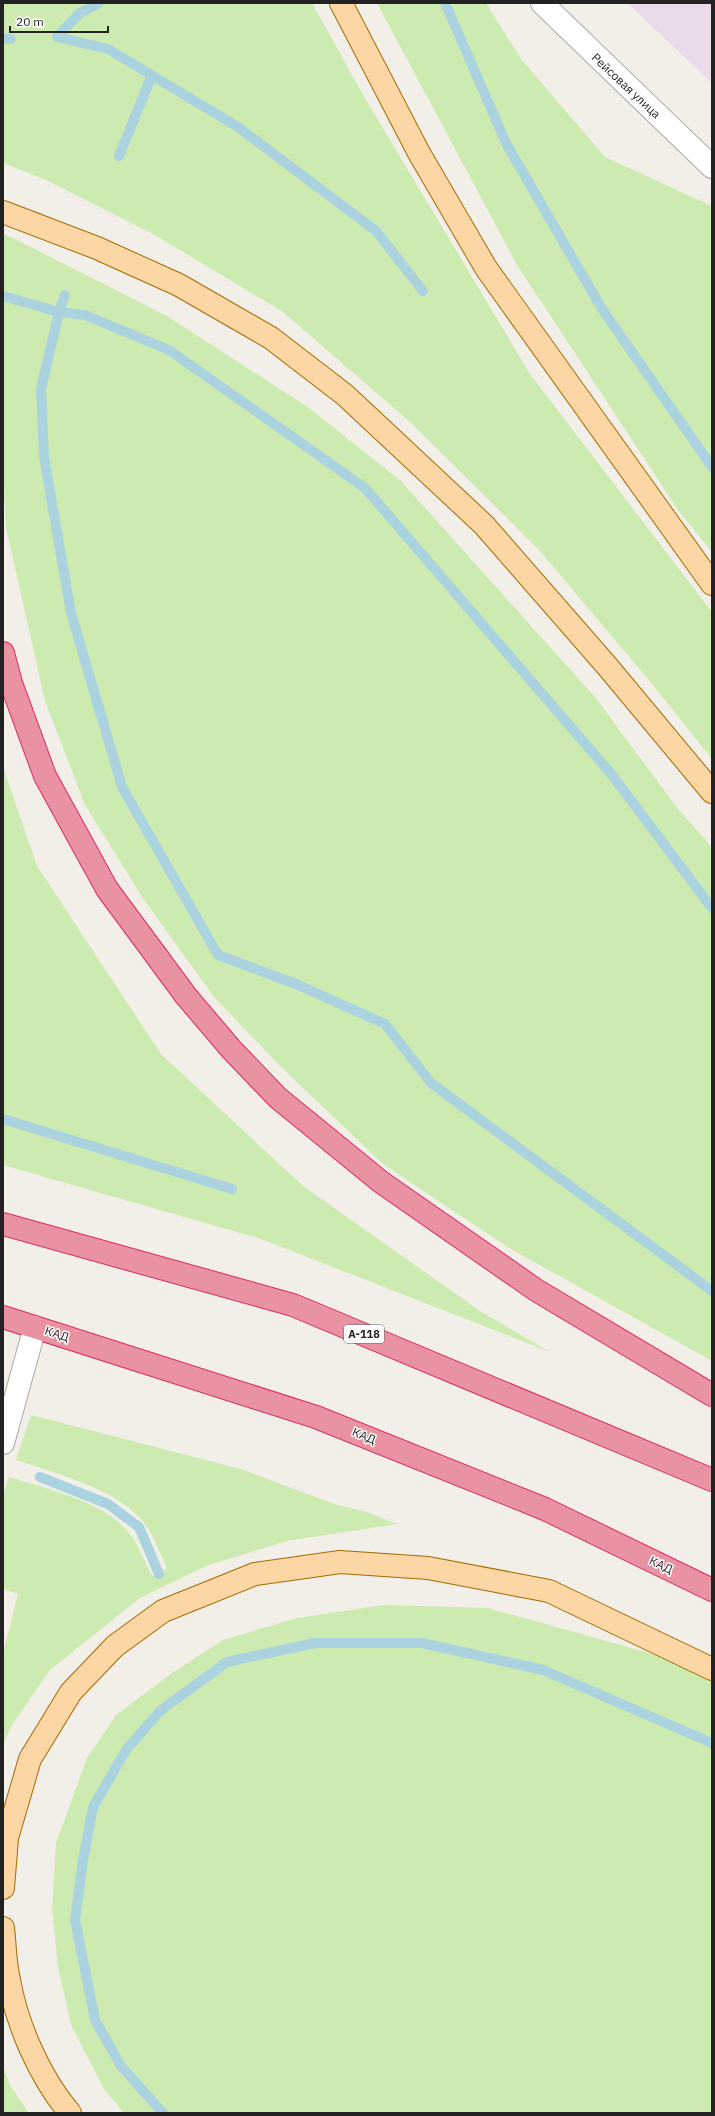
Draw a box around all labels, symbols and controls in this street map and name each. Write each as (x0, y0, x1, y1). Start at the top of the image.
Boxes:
scale bar (10, 8, 108, 34)
text: 20 m (16, 14, 44, 29)
street label: Рейсовая улица (589, 50, 664, 122)
street label: КАД (43, 1323, 71, 1345)
road number: А-118 (344, 1325, 384, 1343)
street label: КАД (350, 1424, 379, 1447)
street label: КАД (647, 1552, 676, 1577)

